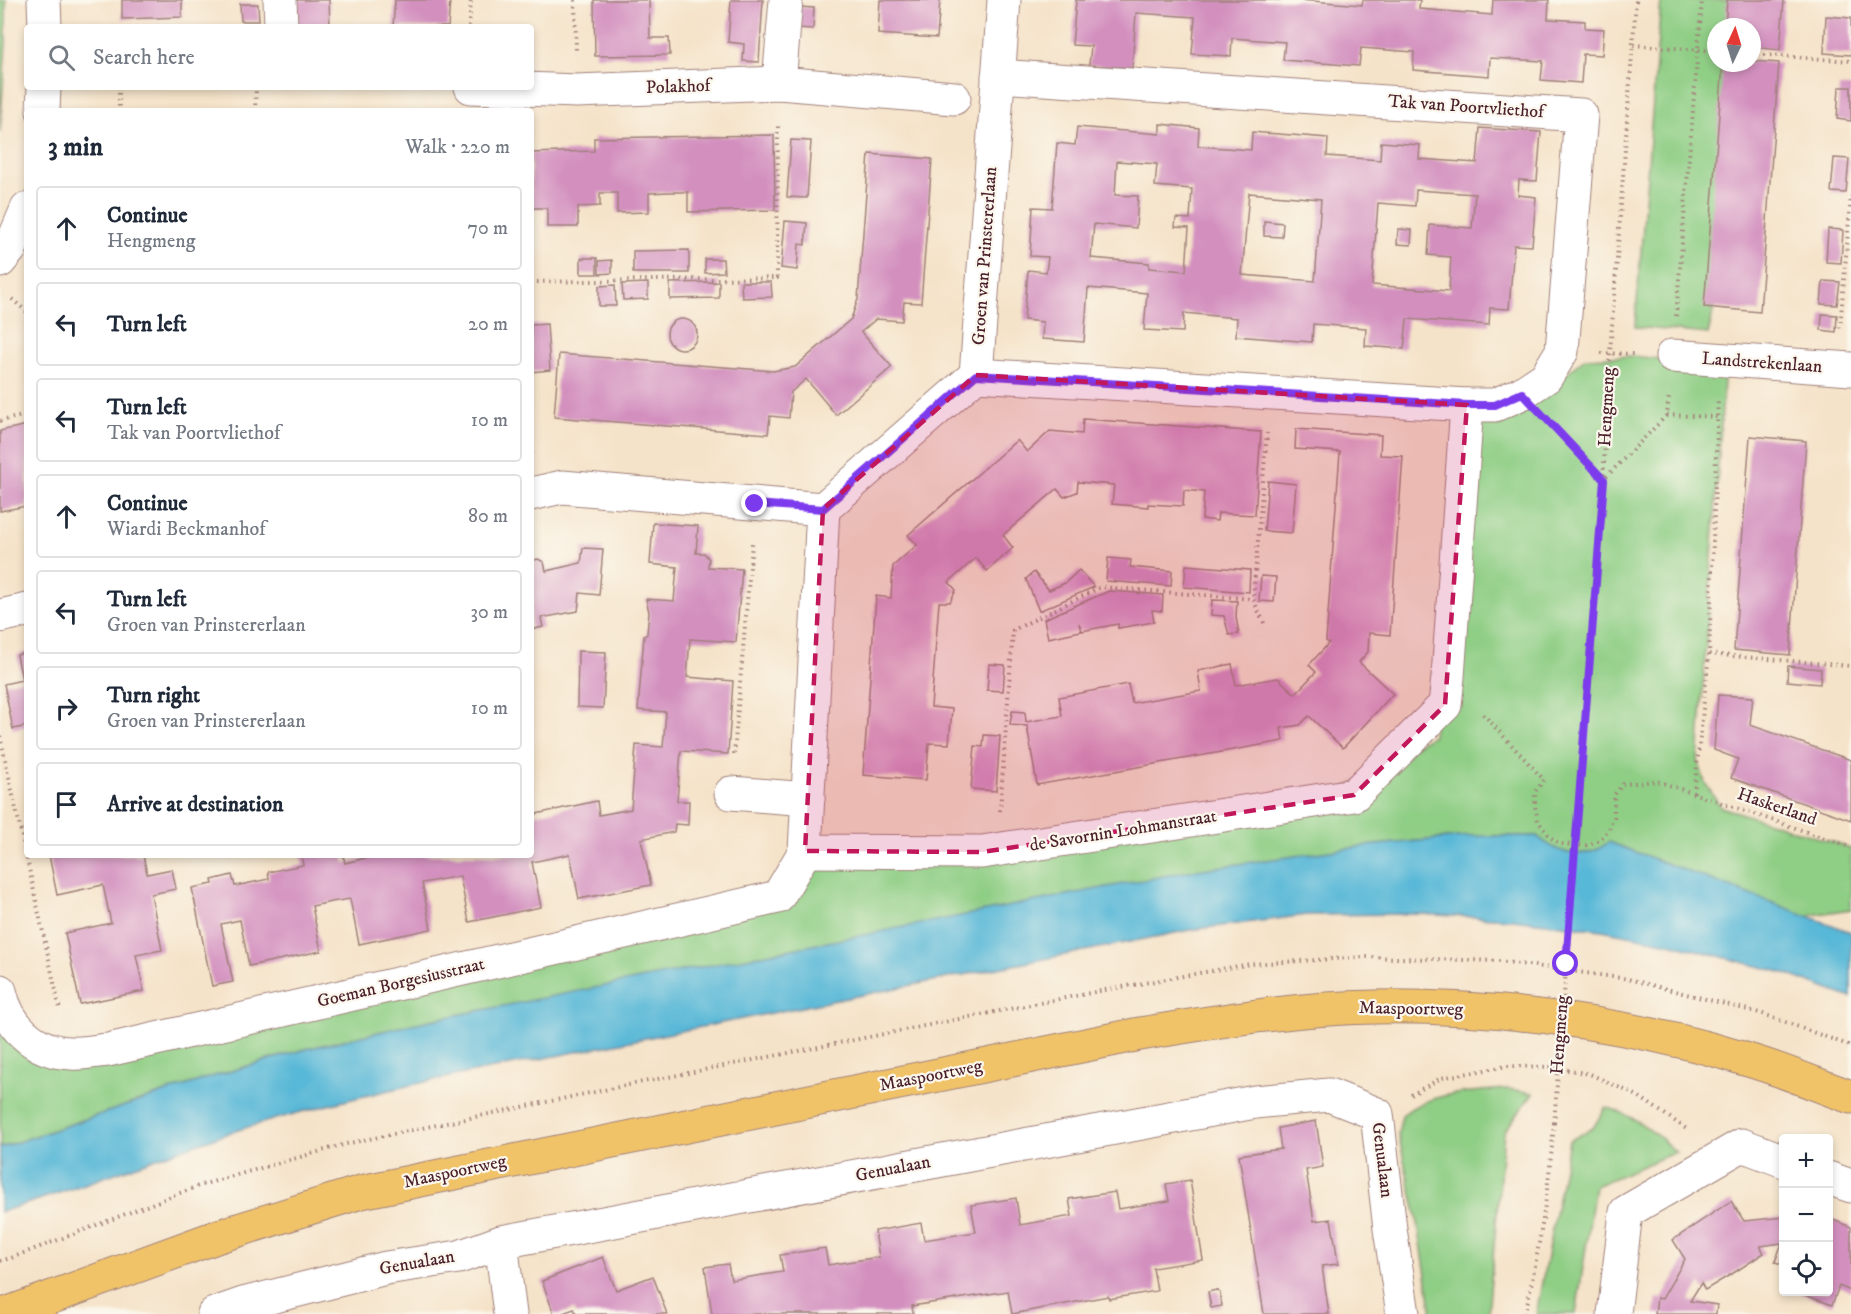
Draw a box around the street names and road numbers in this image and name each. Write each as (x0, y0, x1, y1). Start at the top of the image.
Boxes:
street label: Polakhof (645, 75, 714, 99)
street label: Tak van Poortvliethof (1387, 91, 1548, 124)
street label: Groen van Prinstererlaan (968, 165, 1002, 346)
street label: Landstrekenlaan (1701, 348, 1824, 378)
street label: Hengmeng (1594, 366, 1620, 447)
street label: Haskerland (1734, 783, 1820, 831)
street label: de Savornin Lohmanstraat (1028, 805, 1218, 857)
street label: Goeman Borgesiusstraat (315, 953, 487, 1013)
street label: Hengmeng (1546, 994, 1574, 1075)
street label: Maaspoortweg (1359, 997, 1464, 1021)
street label: Maaspoortweg (878, 1055, 985, 1097)
street label: Genualaan (1366, 1121, 1398, 1200)
street label: Maaspoortweg (402, 1150, 509, 1194)
street label: Genualaan (854, 1151, 933, 1187)
street label: Genualaan (378, 1245, 457, 1280)

